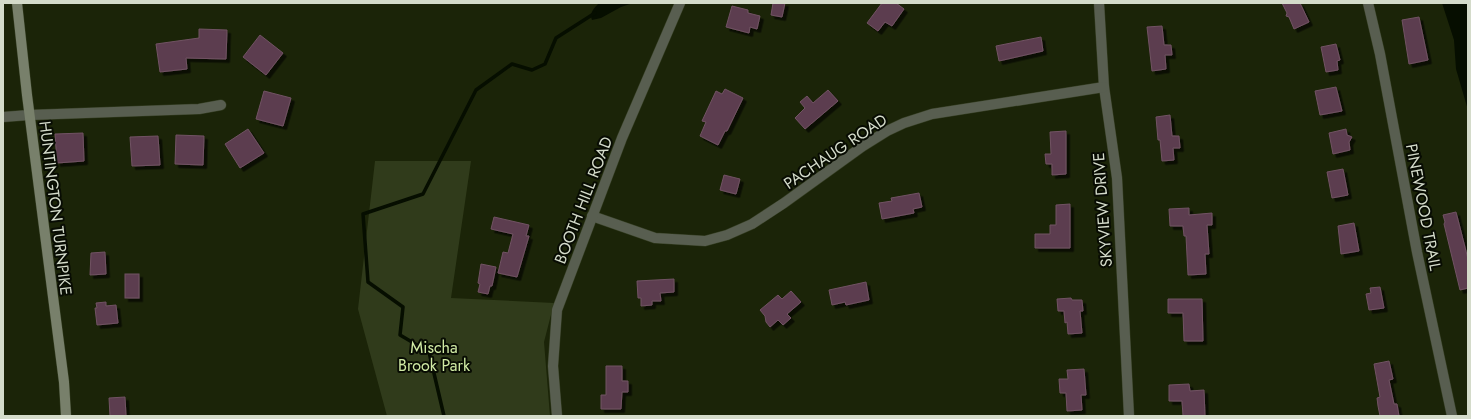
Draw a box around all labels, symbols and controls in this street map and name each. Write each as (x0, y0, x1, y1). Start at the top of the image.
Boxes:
street label: PACHAUG ROAD (779, 108, 892, 195)
street label: HUNTINGTON TURNPIKE (33, 120, 78, 296)
street label: BOOTH HILL ROAD (549, 133, 618, 267)
street label: PINEWOOD TRAIL (1400, 142, 1447, 273)
street label: SKYVIEW DRIVE (1087, 152, 1118, 268)
park label: Mischa Brook Park (398, 336, 471, 377)

